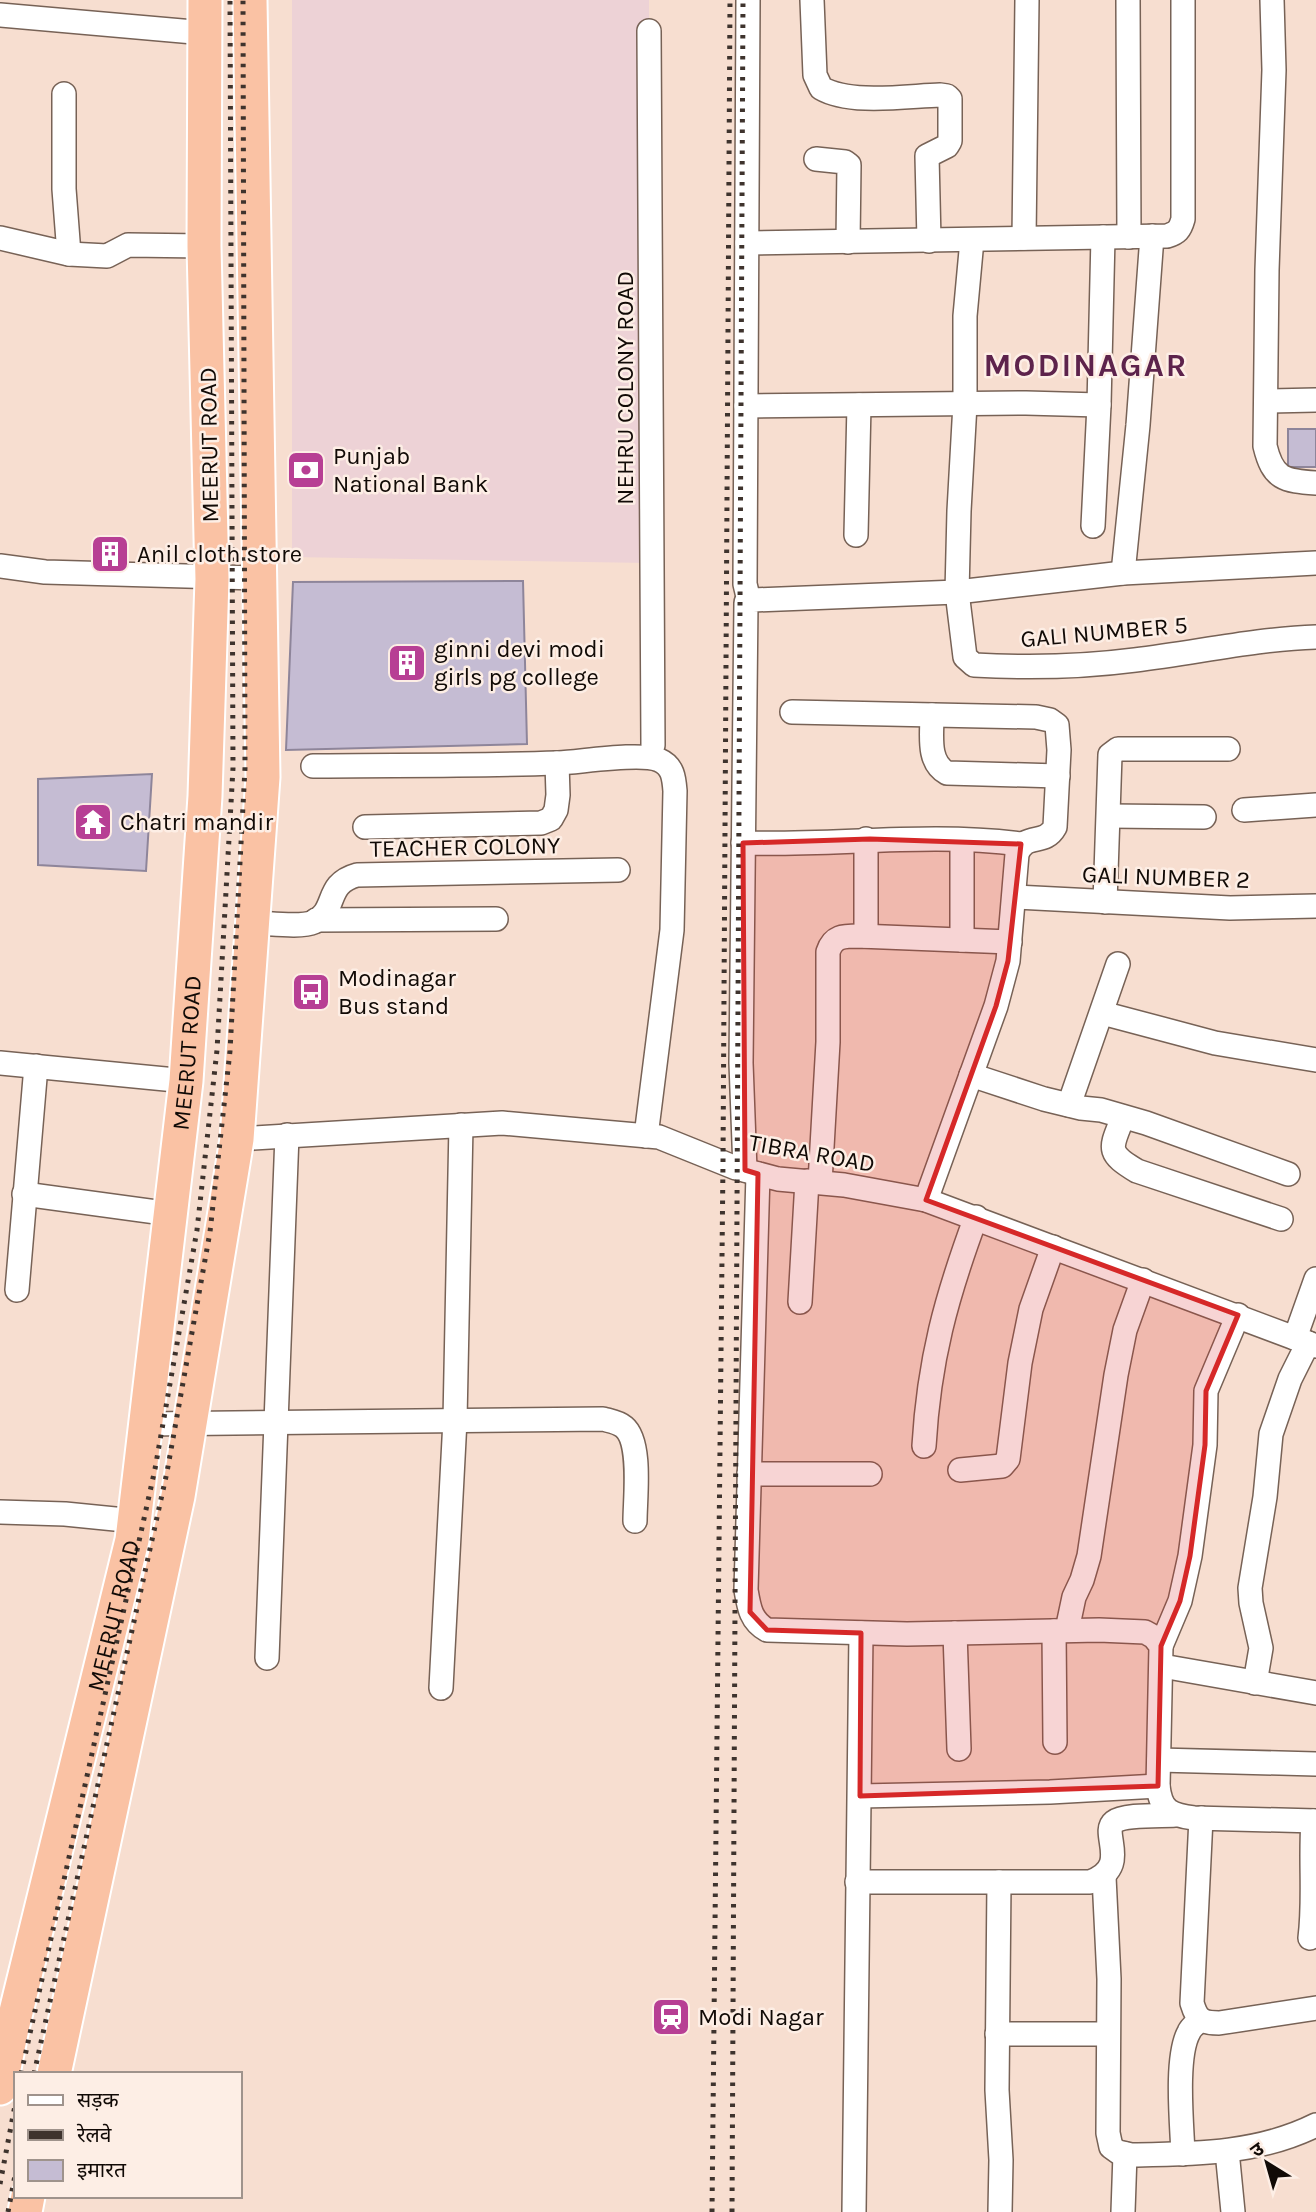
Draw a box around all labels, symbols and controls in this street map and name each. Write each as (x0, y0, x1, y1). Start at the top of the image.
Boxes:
street label: NEHRU COLONY ROAD (611, 271, 639, 505)
district label: MODINAGAR (984, 347, 1188, 384)
street label: MEERUT ROAD (194, 367, 224, 523)
place label: Punjab National Bank (333, 442, 488, 498)
bank icon: Punjab National Bank (285, 449, 327, 491)
building icon: Anil cloth store (89, 533, 131, 575)
place label: Anil cloth store (137, 540, 302, 568)
street label: GALI NUMBER 5 (1019, 611, 1189, 653)
place label: ginni devi modi girls pg college (434, 635, 605, 691)
building icon: ginni devi modi girls pg college (386, 642, 428, 684)
temple icon: Chatri mandir (72, 801, 114, 843)
place label: Chatri mandir (120, 808, 273, 836)
street label: TEACHER COLONY (370, 831, 560, 863)
street label: GALI NUMBER 2 (1082, 860, 1250, 894)
place label: Modinagar Bus stand (338, 964, 456, 1020)
bus stop icon: Modinagar Bus stand (290, 971, 332, 1013)
street label: MEERUT ROAD (166, 975, 207, 1132)
street label: TIBRA ROAD (747, 1128, 877, 1178)
street label: MEERUT ROAD (81, 1537, 146, 1694)
station icon: Modi Nagar (650, 1996, 692, 2038)
place label: Modi Nagar (698, 2003, 824, 2031)
legend (14, 2072, 242, 2198)
text: सड़क (77, 2088, 119, 2112)
text: रेलवे (76, 2123, 112, 2147)
north arrow (1232, 2128, 1302, 2198)
text: उ (1246, 2138, 1269, 2162)
text: इमारत (77, 2158, 127, 2182)

